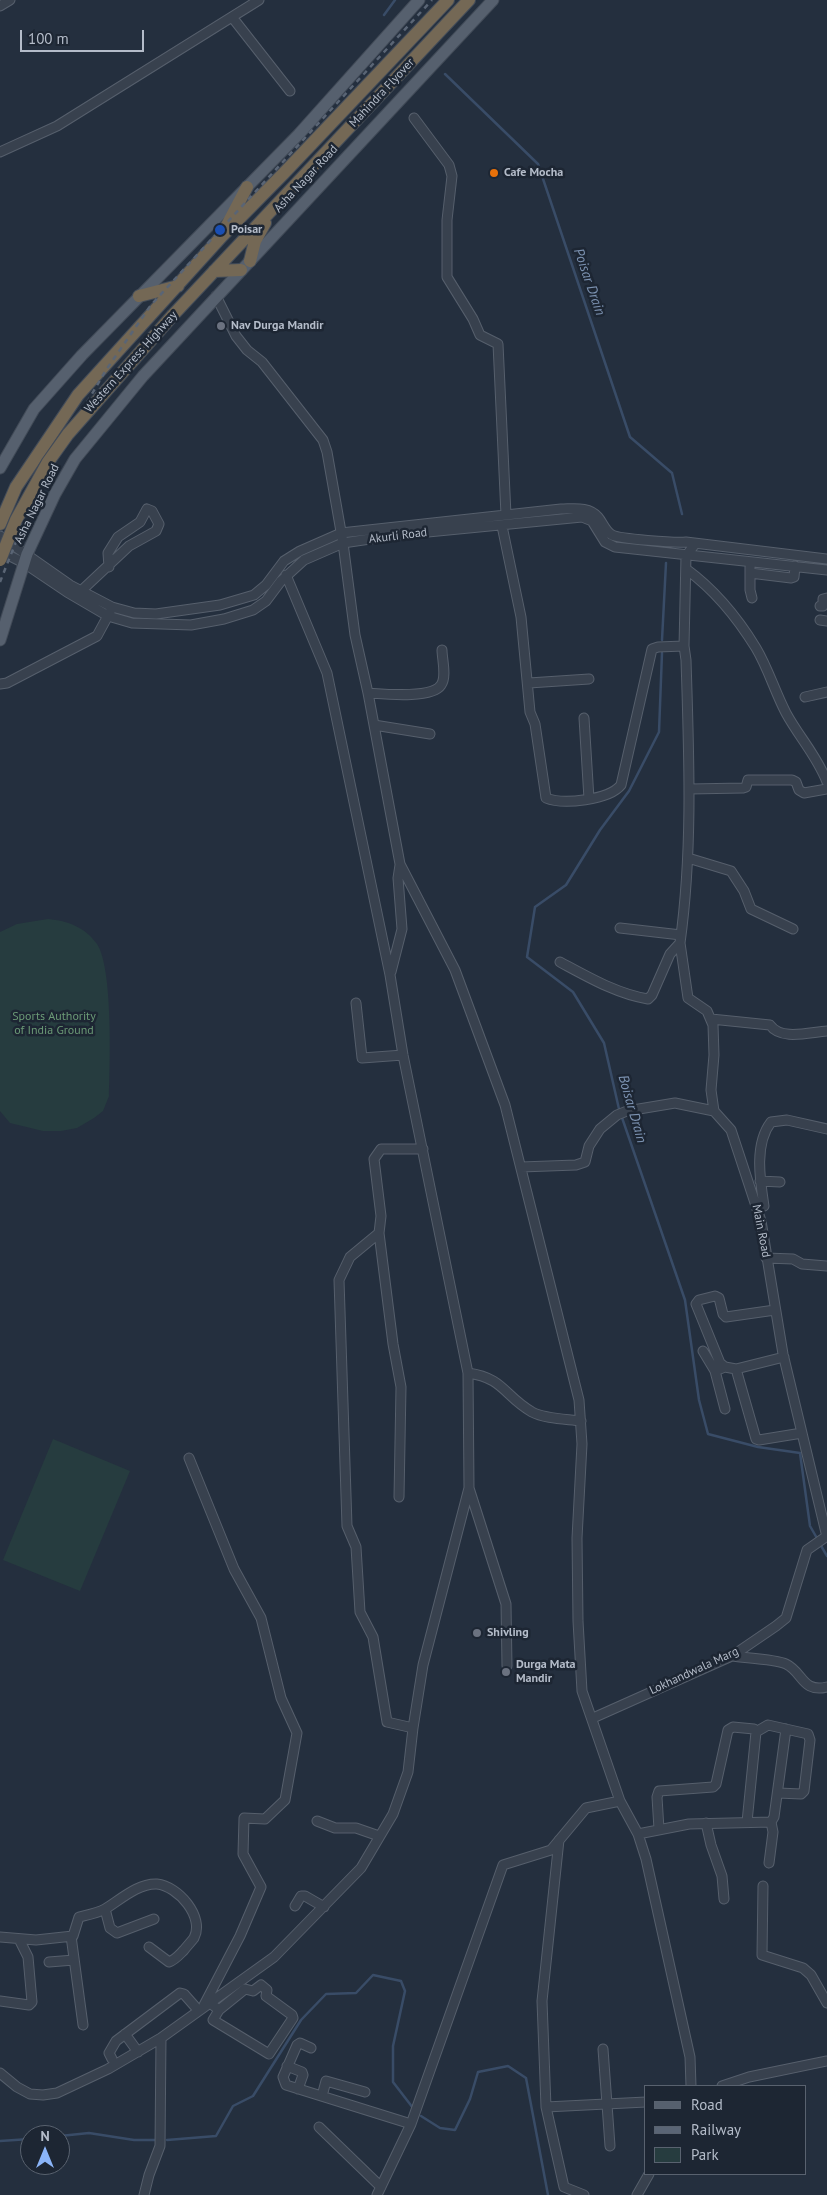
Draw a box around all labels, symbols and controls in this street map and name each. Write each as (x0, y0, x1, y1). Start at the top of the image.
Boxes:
scale bar (22, 20, 146, 52)
text: 100 m (28, 29, 69, 48)
street label: Mahindra Flyover (346, 56, 418, 130)
street label: Asha Nagar Road (271, 142, 341, 216)
place label: Cafe Mocha (504, 166, 563, 180)
marker: Cafe Mocha (488, 167, 500, 179)
marker: Poisar (213, 223, 227, 237)
place label: Poisar (231, 223, 262, 237)
water label: Poisar Drain (570, 246, 608, 318)
street label: Western Express Highway (82, 308, 180, 416)
place label: Nav Durga Mandir (231, 319, 323, 333)
marker: Nav Durga Mandir (215, 320, 227, 332)
street label: Asha Nagar Road (11, 462, 63, 546)
street label: Akurli Road (368, 525, 428, 547)
park label: Sports Authority of India Ground (12, 1010, 96, 1038)
water label: Boisar Drain (614, 1073, 650, 1145)
street label: Main Road (749, 1203, 773, 1259)
place label: Shivling (487, 1626, 529, 1640)
marker: Shivling (471, 1627, 483, 1639)
street label: Lokhandwala Marg (647, 1644, 741, 1698)
place label: Durga Mata Mandir (516, 1658, 576, 1686)
marker: Durga Mata Mandir (500, 1666, 512, 1678)
legend (644, 2085, 807, 2175)
text: Road (691, 2095, 723, 2114)
text: Railway (691, 2120, 741, 2139)
north arrow (20, 2125, 70, 2175)
text: N (40, 2127, 50, 2145)
text: Park (691, 2145, 719, 2164)

